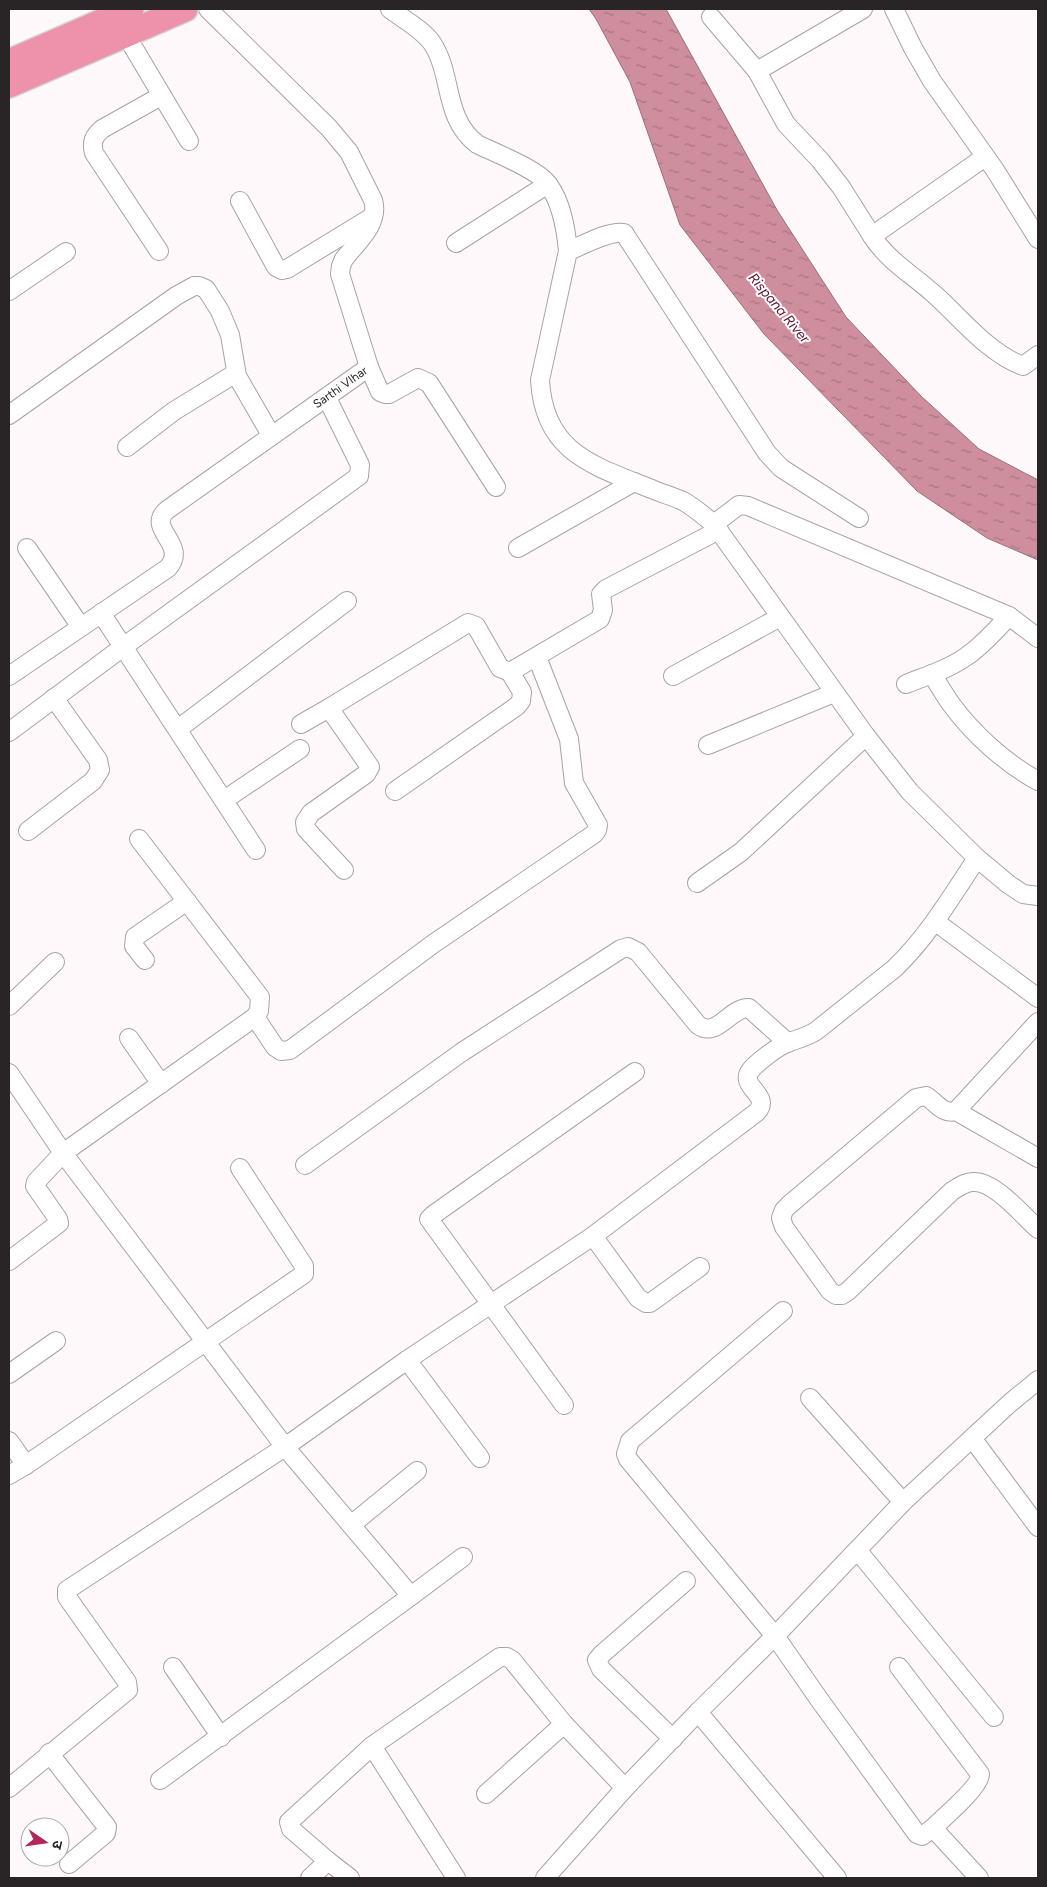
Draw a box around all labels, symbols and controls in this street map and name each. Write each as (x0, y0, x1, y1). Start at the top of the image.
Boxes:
water label: Rispana River (745, 270, 814, 347)
street label: Sarthi VIhar (311, 363, 370, 411)
north arrow (20, 1817, 70, 1867)
text: उ (48, 1839, 66, 1851)

